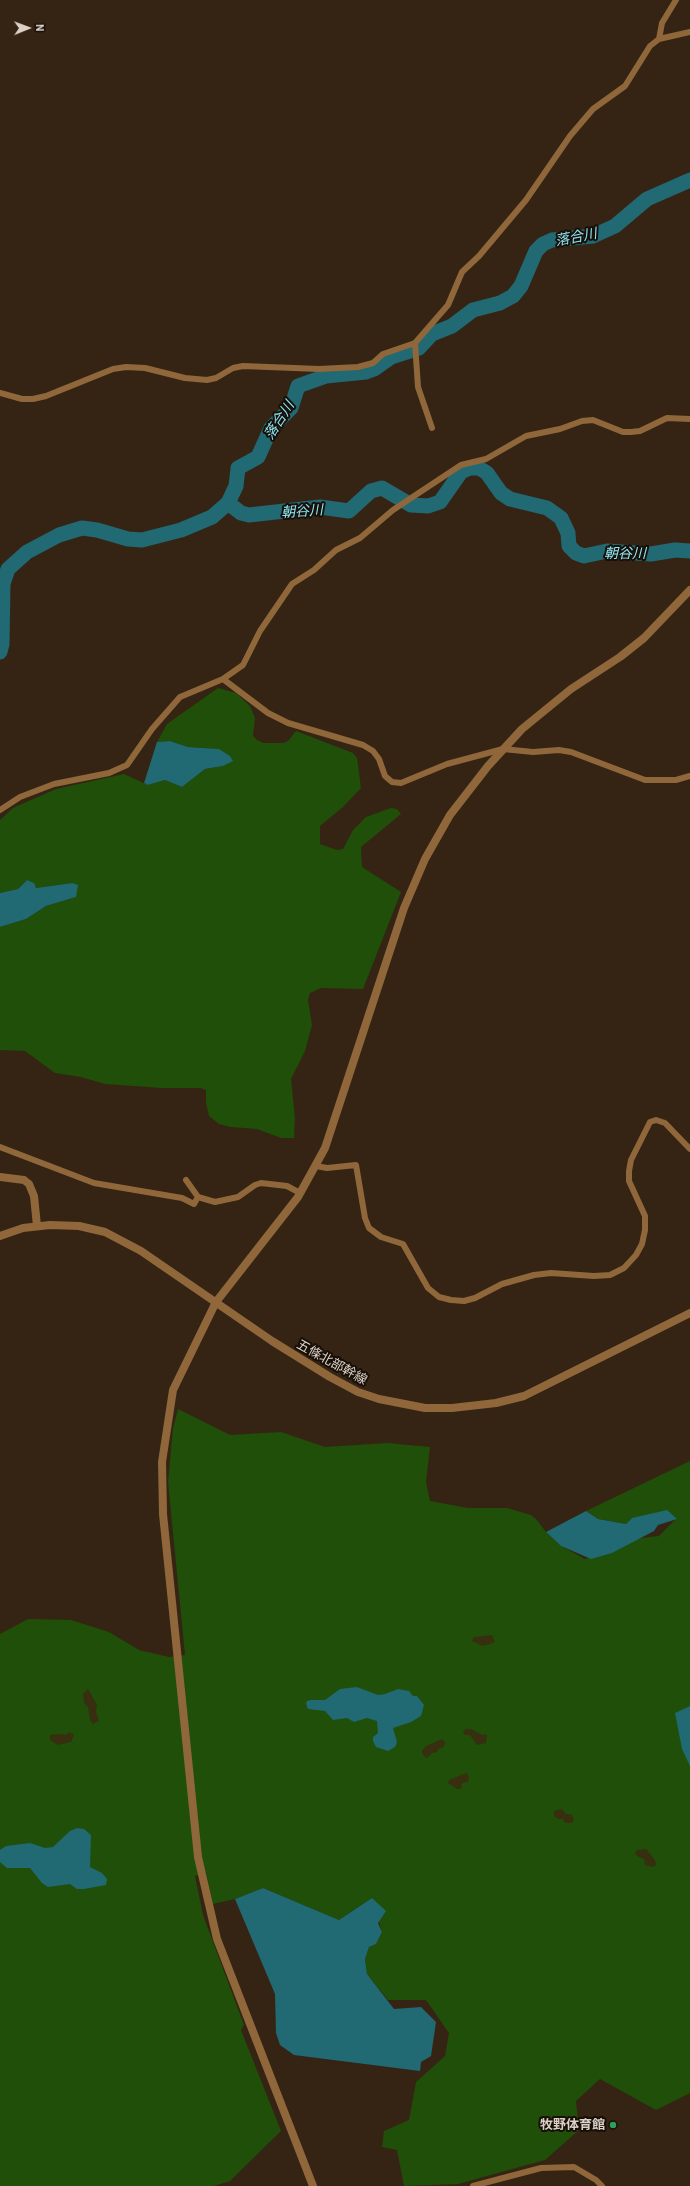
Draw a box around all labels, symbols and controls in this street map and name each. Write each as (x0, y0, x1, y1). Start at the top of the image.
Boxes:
north arrow (8, 8, 48, 48)
text: N (34, 24, 47, 32)
water label: 落合川 (554, 225, 598, 249)
water label: 落合川 (261, 398, 297, 442)
water label: 朝谷川 (280, 501, 324, 521)
water label: 朝谷川 (604, 545, 646, 561)
street label: 五條北部幹線 (294, 1336, 370, 1388)
place label: 牧野体育館 (540, 2117, 605, 2133)
marker: 牧野体育館 (608, 2120, 618, 2130)

